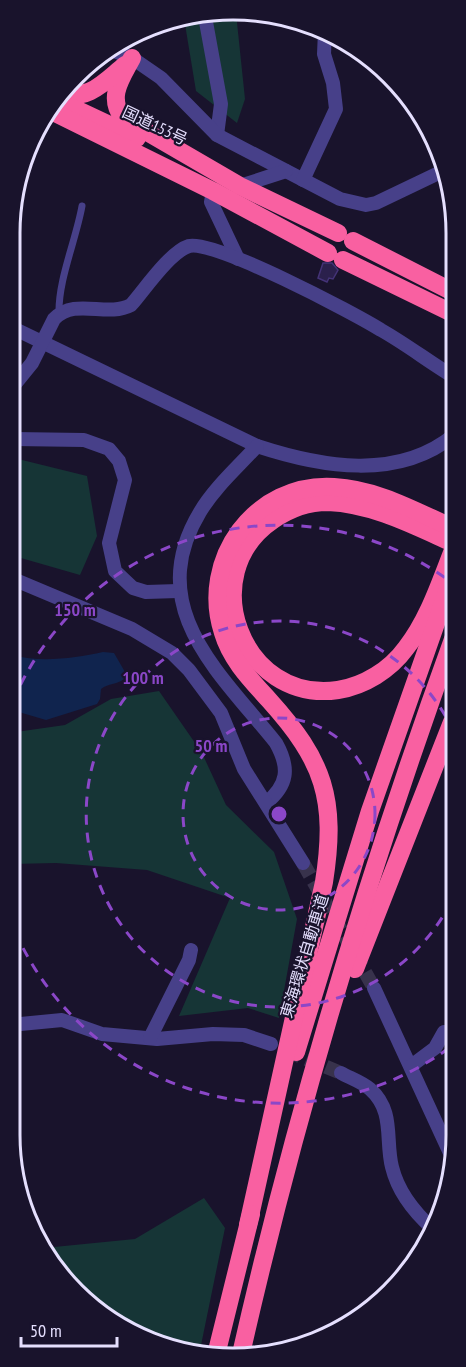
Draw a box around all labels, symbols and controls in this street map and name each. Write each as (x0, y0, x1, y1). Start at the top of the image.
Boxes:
street label: 国道153号 (119, 101, 191, 149)
text: 150 m (54, 598, 96, 621)
text: 100 m (122, 666, 164, 689)
text: 50 m (195, 734, 227, 757)
centre of rings (269, 804, 289, 824)
street label: 東海環状自動車道 (276, 892, 332, 1020)
scale bar (21, 1310, 117, 1348)
text: 50 m (30, 1319, 62, 1342)

